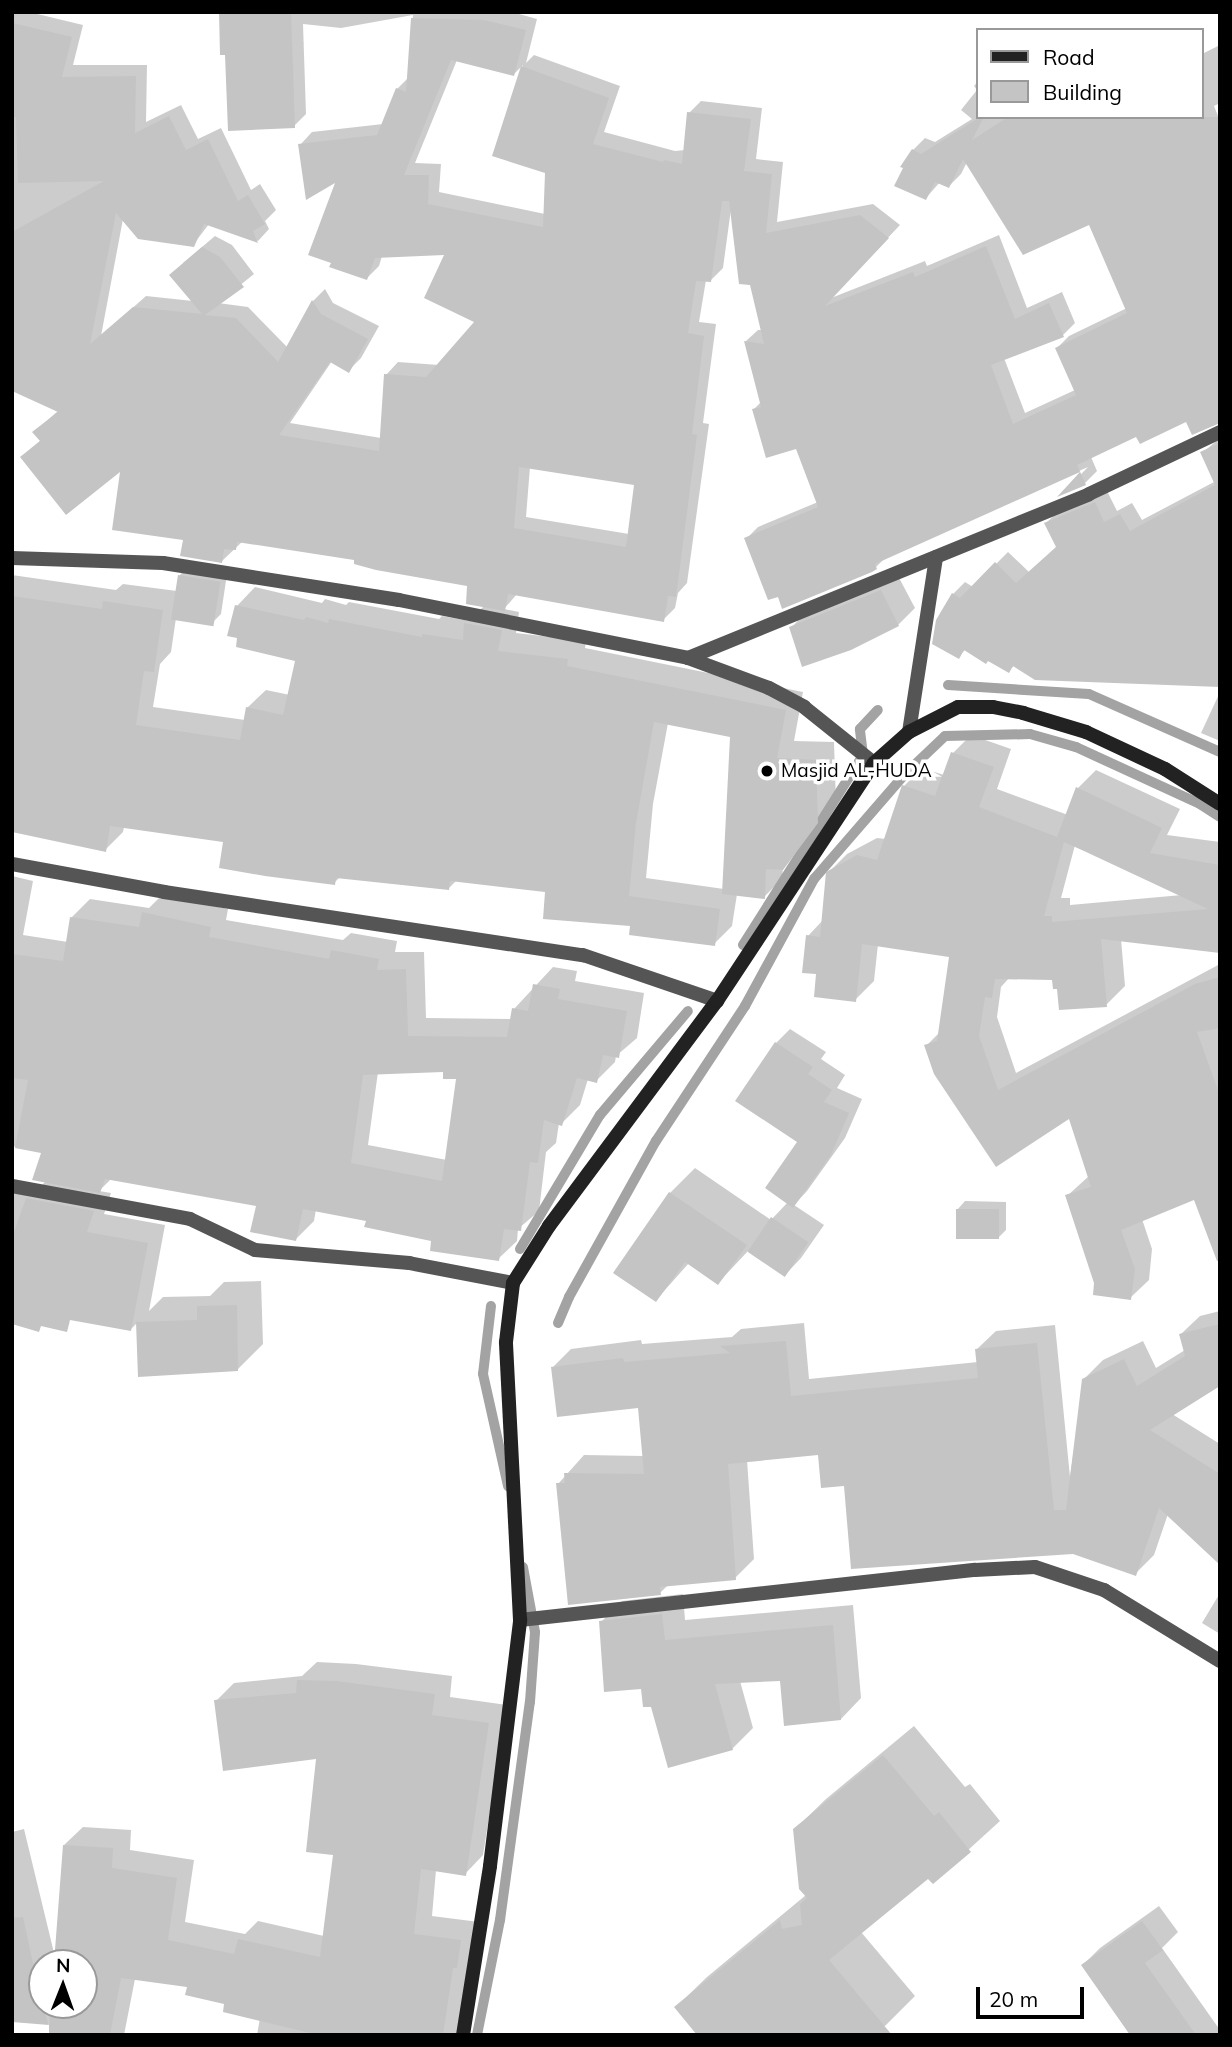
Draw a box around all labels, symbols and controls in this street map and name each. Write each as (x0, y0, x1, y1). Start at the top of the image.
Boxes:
legend (976, 28, 1204, 119)
text: Road (1043, 44, 1094, 70)
text: Building (1043, 79, 1122, 105)
place label: Masjid AL-HUDA (781, 760, 932, 782)
marker: Masjid AL-HUDA (759, 763, 775, 779)
north arrow (28, 1949, 98, 2019)
text: N (56, 1953, 71, 1977)
scale bar (980, 1974, 1088, 2018)
text: 20 m (989, 1986, 1038, 2012)

